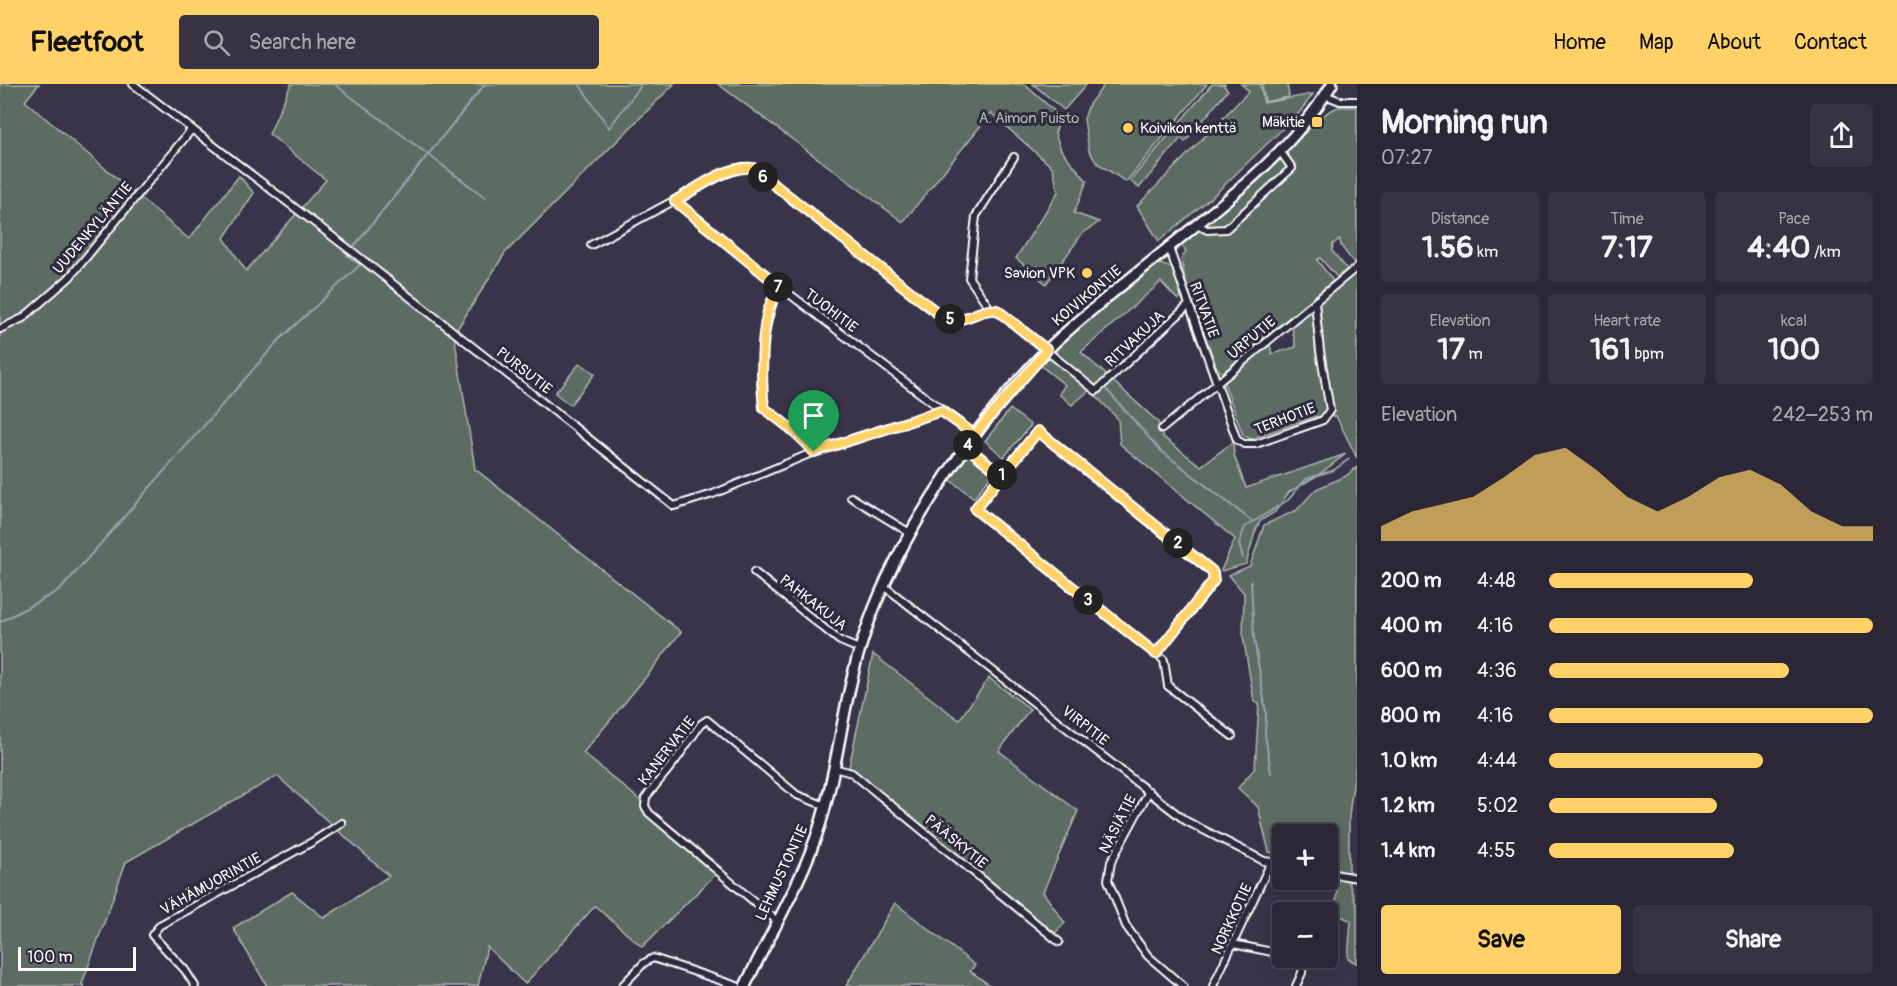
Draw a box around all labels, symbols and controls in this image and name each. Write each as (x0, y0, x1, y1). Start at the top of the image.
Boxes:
search box (179, 15, 599, 69)
text: Fleetfoot (30, 25, 143, 60)
icon: search (200, 26, 233, 59)
text: Search here (248, 28, 356, 56)
text: Home (1553, 29, 1606, 56)
text: Map (1639, 29, 1674, 56)
text: About (1707, 29, 1761, 56)
text: Contact (1794, 29, 1867, 56)
text: Morning run (1381, 102, 1548, 143)
button: share (1810, 104, 1873, 167)
park label: A. Aimon Puisto (979, 109, 1079, 128)
place label: Mäkitie (1262, 113, 1306, 132)
marker: Mäkitie (1310, 115, 1324, 129)
place label: Koivikon kenttä (1140, 119, 1236, 138)
marker: Koivikon kenttä (1121, 121, 1135, 135)
text: 07:27 (1381, 145, 1432, 170)
pin: 6 (748, 162, 778, 192)
text: 6 (758, 167, 768, 187)
street label: UUDENKYLÄNTIE (49, 178, 137, 278)
text: Distance (1431, 209, 1489, 229)
text: Time (1610, 209, 1644, 229)
text: Pace (1778, 209, 1810, 229)
text: 1.56 (1422, 229, 1474, 266)
text: 7:17 (1601, 229, 1653, 266)
text: 4:40 (1747, 229, 1811, 266)
text: km (1474, 242, 1498, 262)
text: /km (1811, 242, 1841, 262)
street label: KOIVIKONTIE (1048, 261, 1126, 331)
place label: Savion VPK (1004, 264, 1075, 283)
marker: Savion VPK (1080, 266, 1094, 280)
pin: 7 (763, 272, 793, 302)
text: 7 (774, 277, 782, 297)
street label: RITVATIE (1185, 280, 1223, 341)
street label: TUOHITIE (801, 285, 862, 337)
pin: 5 (935, 304, 965, 334)
street label: RITVAKUJA (1101, 306, 1169, 371)
text: 5 (946, 309, 954, 329)
text: Elevation (1430, 311, 1490, 331)
text: Heart rate (1593, 311, 1661, 331)
text: kcal (1781, 311, 1807, 331)
street label: URPUTIE (1224, 312, 1280, 364)
text: 17 (1437, 331, 1465, 368)
text: 161 (1590, 331, 1631, 368)
text: 100 (1768, 331, 1820, 368)
street label: PURSUTIE (492, 343, 556, 399)
text: m (1465, 344, 1483, 364)
text: bpm (1631, 344, 1664, 364)
pin (788, 390, 839, 452)
icon: arrive (797, 399, 830, 432)
street label: TERHOTIE (1252, 399, 1319, 439)
text: Elevation (1381, 402, 1457, 427)
text: 242–253 m (1772, 402, 1873, 427)
pin: 4 (953, 430, 983, 460)
text: 4 (963, 435, 973, 455)
pin: 1 (987, 460, 1017, 490)
text: 1 (999, 465, 1005, 485)
pin: 2 (1163, 528, 1193, 558)
text: 2 (1174, 533, 1182, 553)
text: 200 m (1381, 568, 1442, 593)
text: 4:48 (1477, 568, 1516, 593)
street label: PAHKAKUJA (775, 571, 851, 635)
pin: 3 (1073, 585, 1103, 615)
text: 3 (1084, 590, 1092, 610)
text: 400 m (1381, 613, 1442, 638)
text: 4:16 (1477, 613, 1513, 638)
text: 600 m (1381, 658, 1442, 683)
text: 4:36 (1477, 658, 1517, 683)
street label: VIRPITIE (1058, 702, 1113, 750)
text: 800 m (1381, 703, 1441, 728)
text: 4:16 (1477, 703, 1513, 728)
street label: KANERVATIE (634, 713, 700, 789)
text: 1.0 km (1381, 748, 1437, 773)
text: 4:44 (1477, 748, 1517, 773)
street label: NÄSIÄTIE (1095, 791, 1141, 857)
text: 1.2 km (1381, 793, 1435, 818)
text: 5:02 (1477, 793, 1518, 818)
street label: PÄÄSKYTIE (921, 811, 991, 873)
street label: LEHMUSTONTIE (752, 822, 813, 924)
map controls (1272, 824, 1338, 968)
button: + (1272, 824, 1338, 890)
text: 1.4 km (1381, 838, 1435, 863)
text: 4:55 (1477, 838, 1516, 863)
street label: VÄHÄMUORINTIE (157, 848, 265, 920)
street label: NORKKOTIE (1207, 880, 1257, 958)
button: − (1272, 902, 1338, 968)
button: Save (1381, 905, 1621, 974)
button: Share (1633, 905, 1873, 974)
scale bar (18, 944, 136, 972)
text: 100 m (27, 947, 73, 967)

